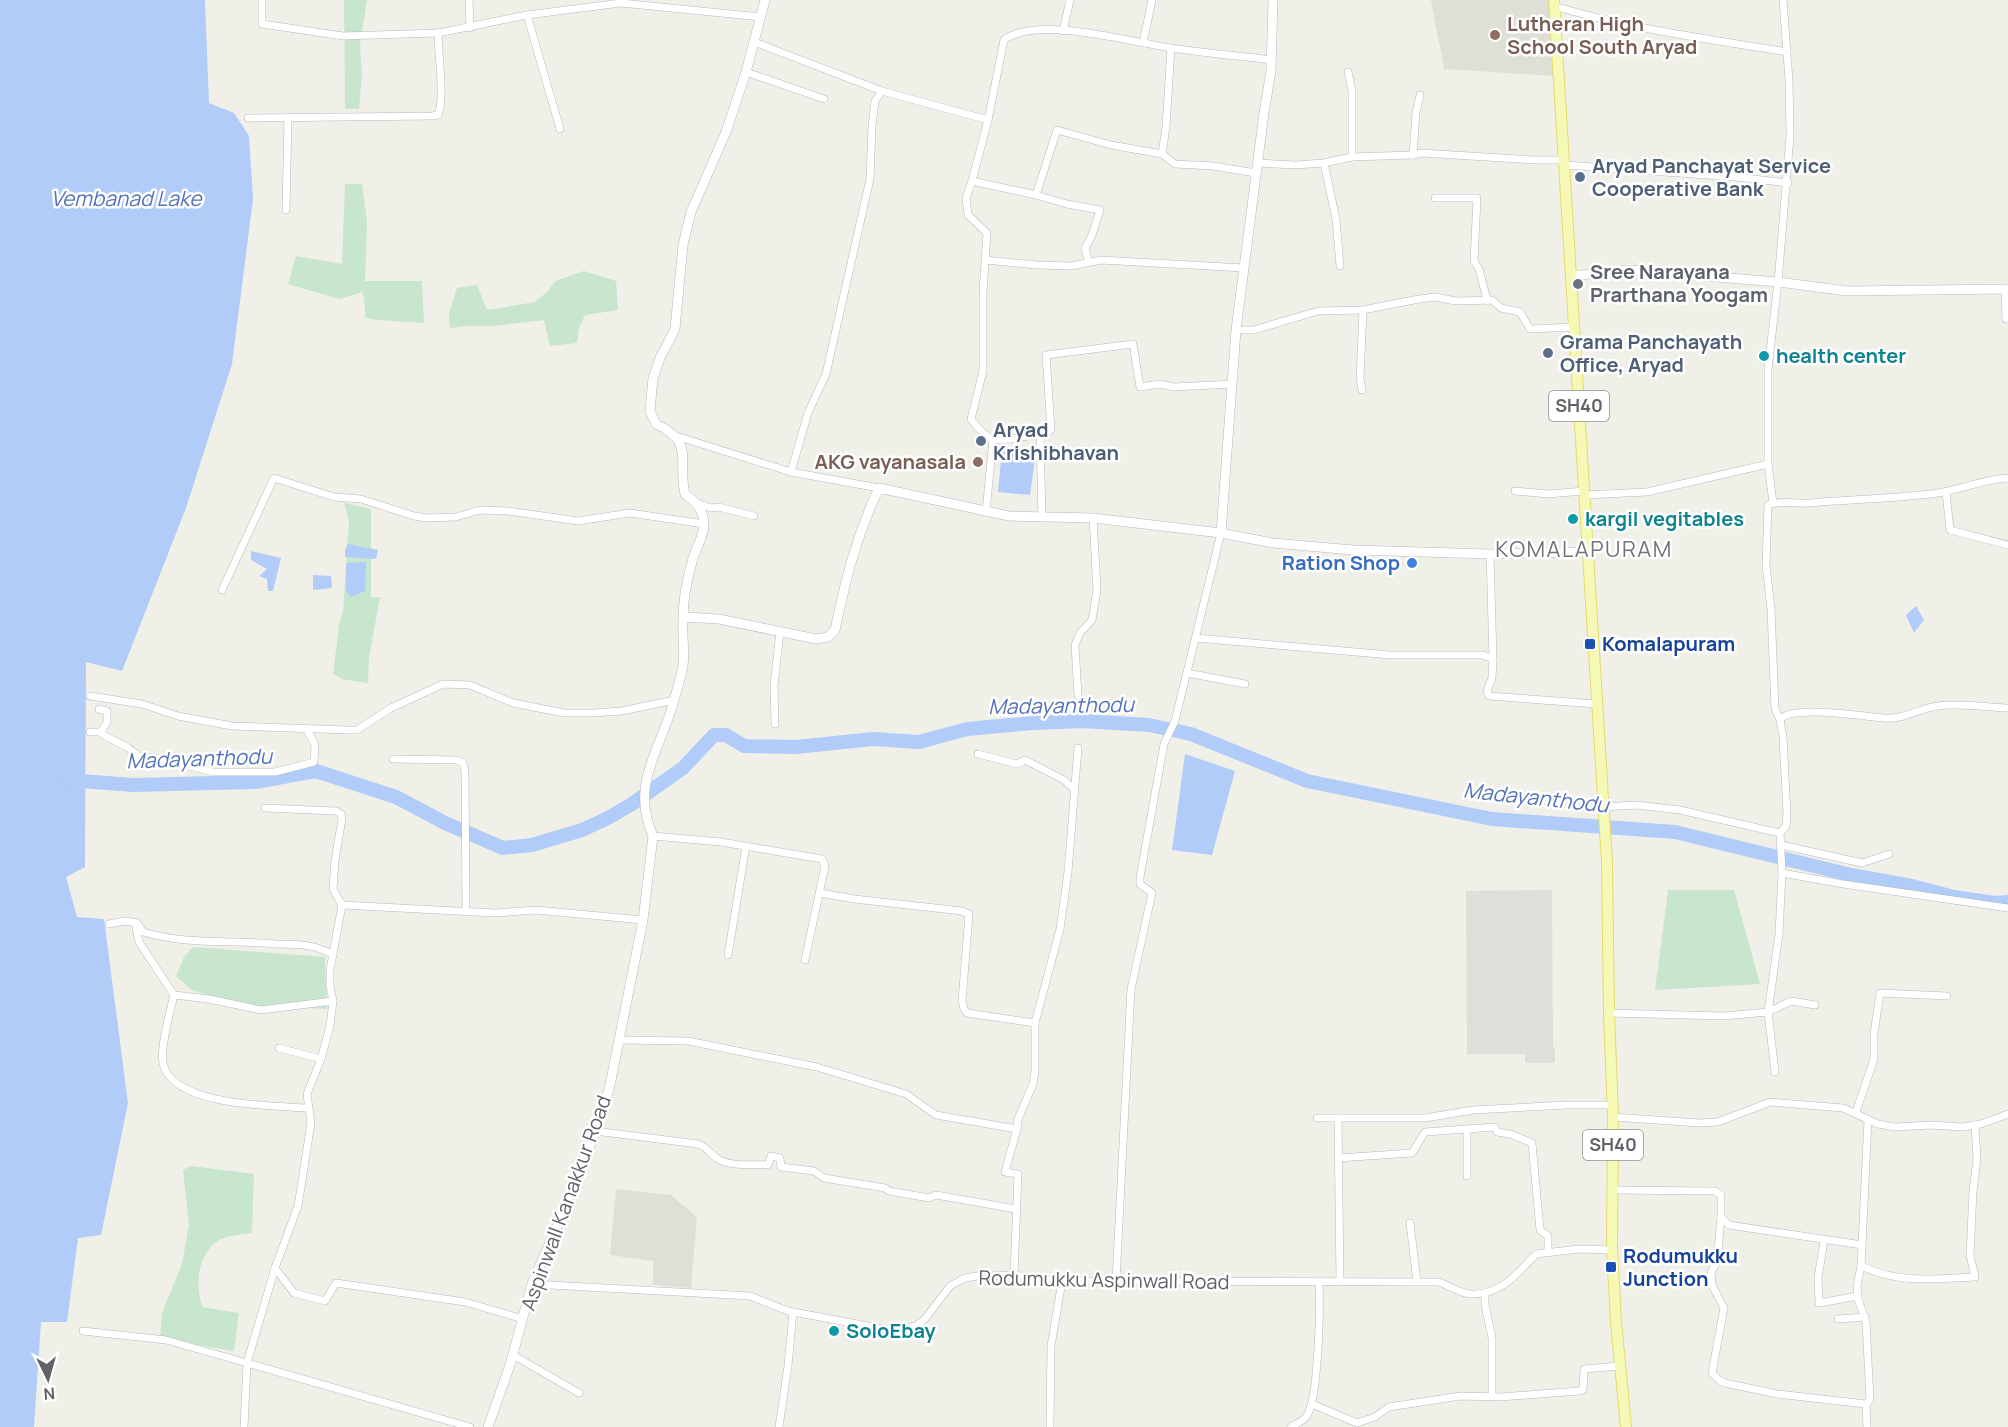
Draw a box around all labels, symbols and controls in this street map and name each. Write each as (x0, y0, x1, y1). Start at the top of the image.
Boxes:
place label: Lutheran High School South Aryad (1507, 10, 1697, 60)
marker: Lutheran High School South Aryad (1488, 28, 1502, 42)
place label: Aryad Panchayat Service Cooperative Bank (1592, 152, 1831, 202)
marker: Aryad Panchayat Service Cooperative Bank (1573, 170, 1587, 184)
water label: Vembanad Lake (51, 184, 203, 212)
place label: Sree Narayana Prarthana Yoogam (1590, 258, 1768, 308)
marker: Sree Narayana Prarthana Yoogam (1571, 277, 1585, 291)
place label: Grama Panchayath Office, Aryad (1560, 328, 1742, 378)
place label: health center (1776, 342, 1906, 369)
marker: Grama Panchayath Office, Aryad (1541, 346, 1555, 360)
marker: health center (1757, 349, 1771, 363)
road number: SH40 (1549, 391, 1609, 421)
place label: Aryad Krishibhavan (993, 416, 1119, 466)
marker: Aryad Krishibhavan (974, 434, 988, 448)
place label: AKG vayanasala (815, 448, 966, 475)
marker: AKG vayanasala (971, 455, 985, 469)
place label: kargil vegitables (1585, 505, 1744, 532)
marker: kargil vegitables (1566, 512, 1580, 526)
district label: KOMALAPURAM (1495, 534, 1673, 564)
place label: Ration Shop (1282, 549, 1400, 576)
marker: Ration Shop (1405, 556, 1419, 570)
place label: Komalapuram (1602, 630, 1735, 657)
marker: Komalapuram (1583, 637, 1597, 651)
water label: Madayanthodu (988, 690, 1136, 720)
water label: Madayanthodu (126, 741, 274, 775)
water label: Madayanthodu (1462, 775, 1612, 819)
street label: Aspinwall Kanakkur Road (514, 1092, 617, 1314)
road number: SH40 (1583, 1130, 1643, 1160)
place label: Rodumukku Junction (1623, 1242, 1738, 1292)
marker: Rodumukku Junction (1604, 1260, 1618, 1274)
street label: Rodumukku Aspinwall Road (978, 1264, 1230, 1295)
place label: SoloEbay (846, 1317, 936, 1344)
marker: SoloEbay (827, 1324, 841, 1338)
north arrow (18, 1349, 78, 1409)
text: N (43, 1382, 56, 1405)

